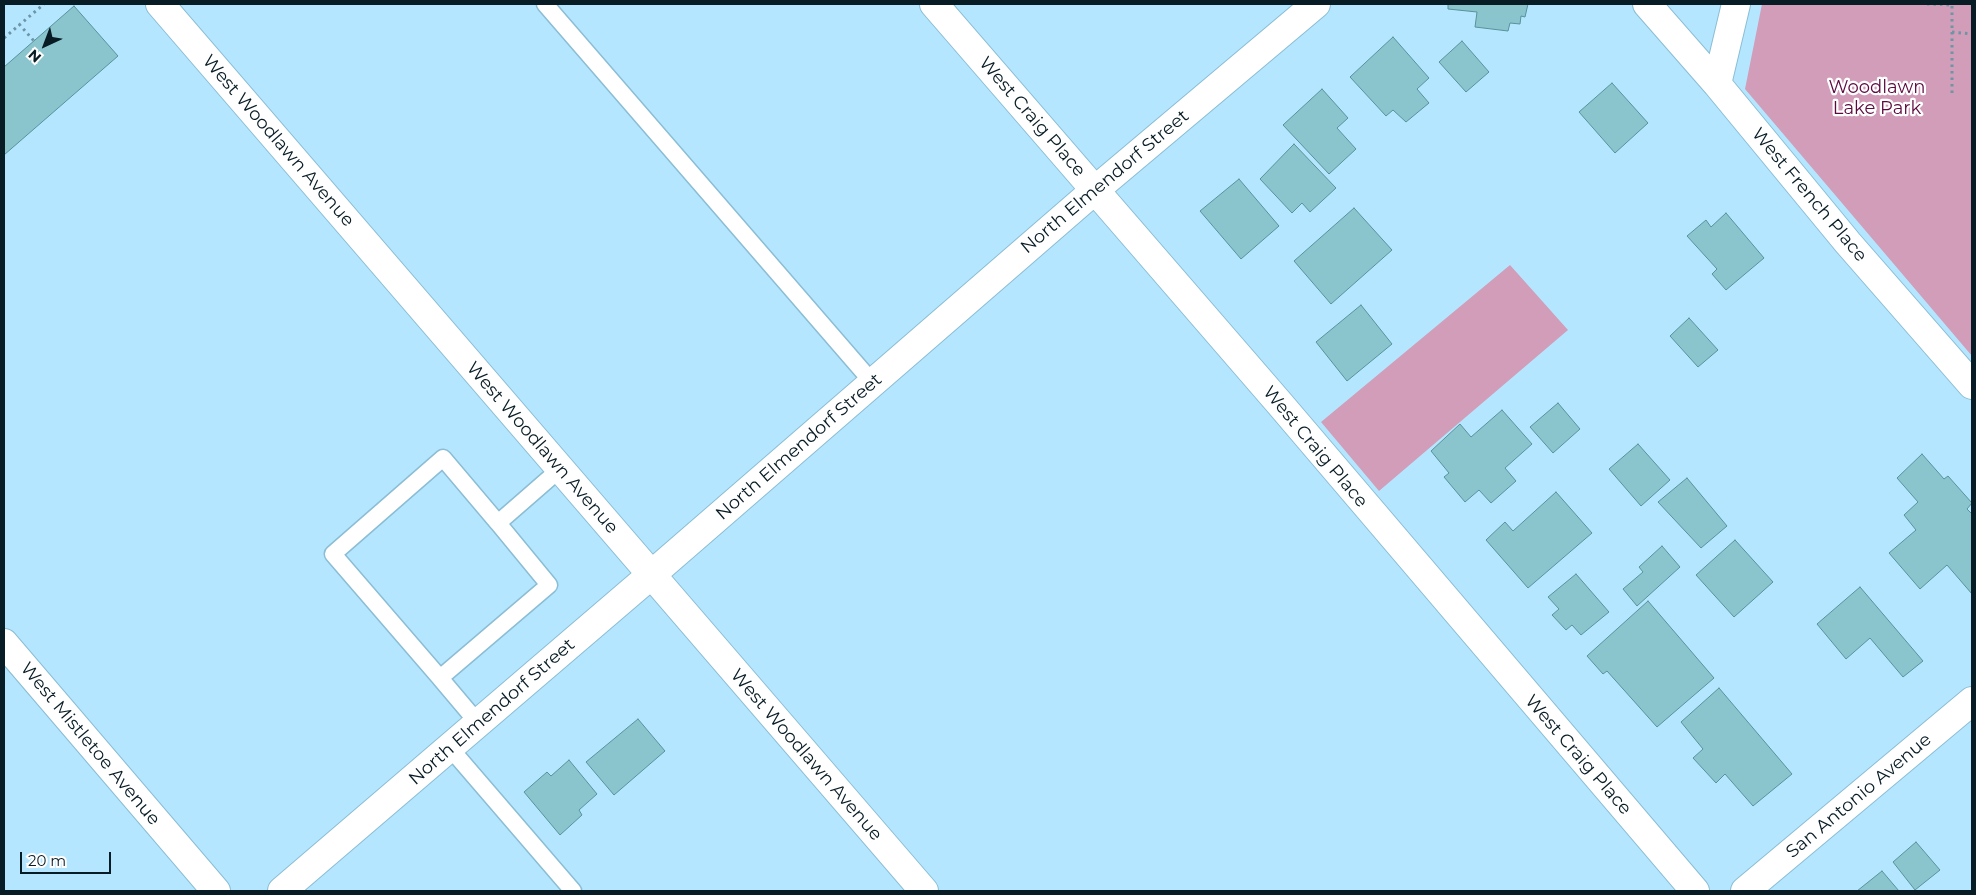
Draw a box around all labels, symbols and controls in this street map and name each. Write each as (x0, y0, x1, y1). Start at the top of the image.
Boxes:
north arrow (20, 20, 70, 70)
text: N (24, 46, 45, 66)
street label: West Woodlawn Avenue (198, 51, 358, 231)
street label: West Craig Place (974, 53, 1090, 181)
park label: Woodlawn Lake Park (1828, 77, 1926, 120)
street label: North Elmendorf Street (1017, 105, 1193, 259)
street label: West French Place (1747, 124, 1871, 266)
street label: West Woodlawn Avenue (462, 358, 622, 538)
street label: North Elmendorf Street (712, 369, 886, 525)
street label: West Craig Place (1258, 382, 1372, 512)
street label: North Elmendorf Street (405, 634, 579, 790)
street label: West Mistletoe Avenue (15, 658, 165, 830)
street label: West Woodlawn Avenue (726, 665, 886, 845)
street label: West Craig Place (1520, 691, 1636, 819)
street label: San Antonio Avenue (1782, 729, 1936, 863)
scale bar (22, 842, 114, 874)
text: 20 m (28, 851, 66, 870)

